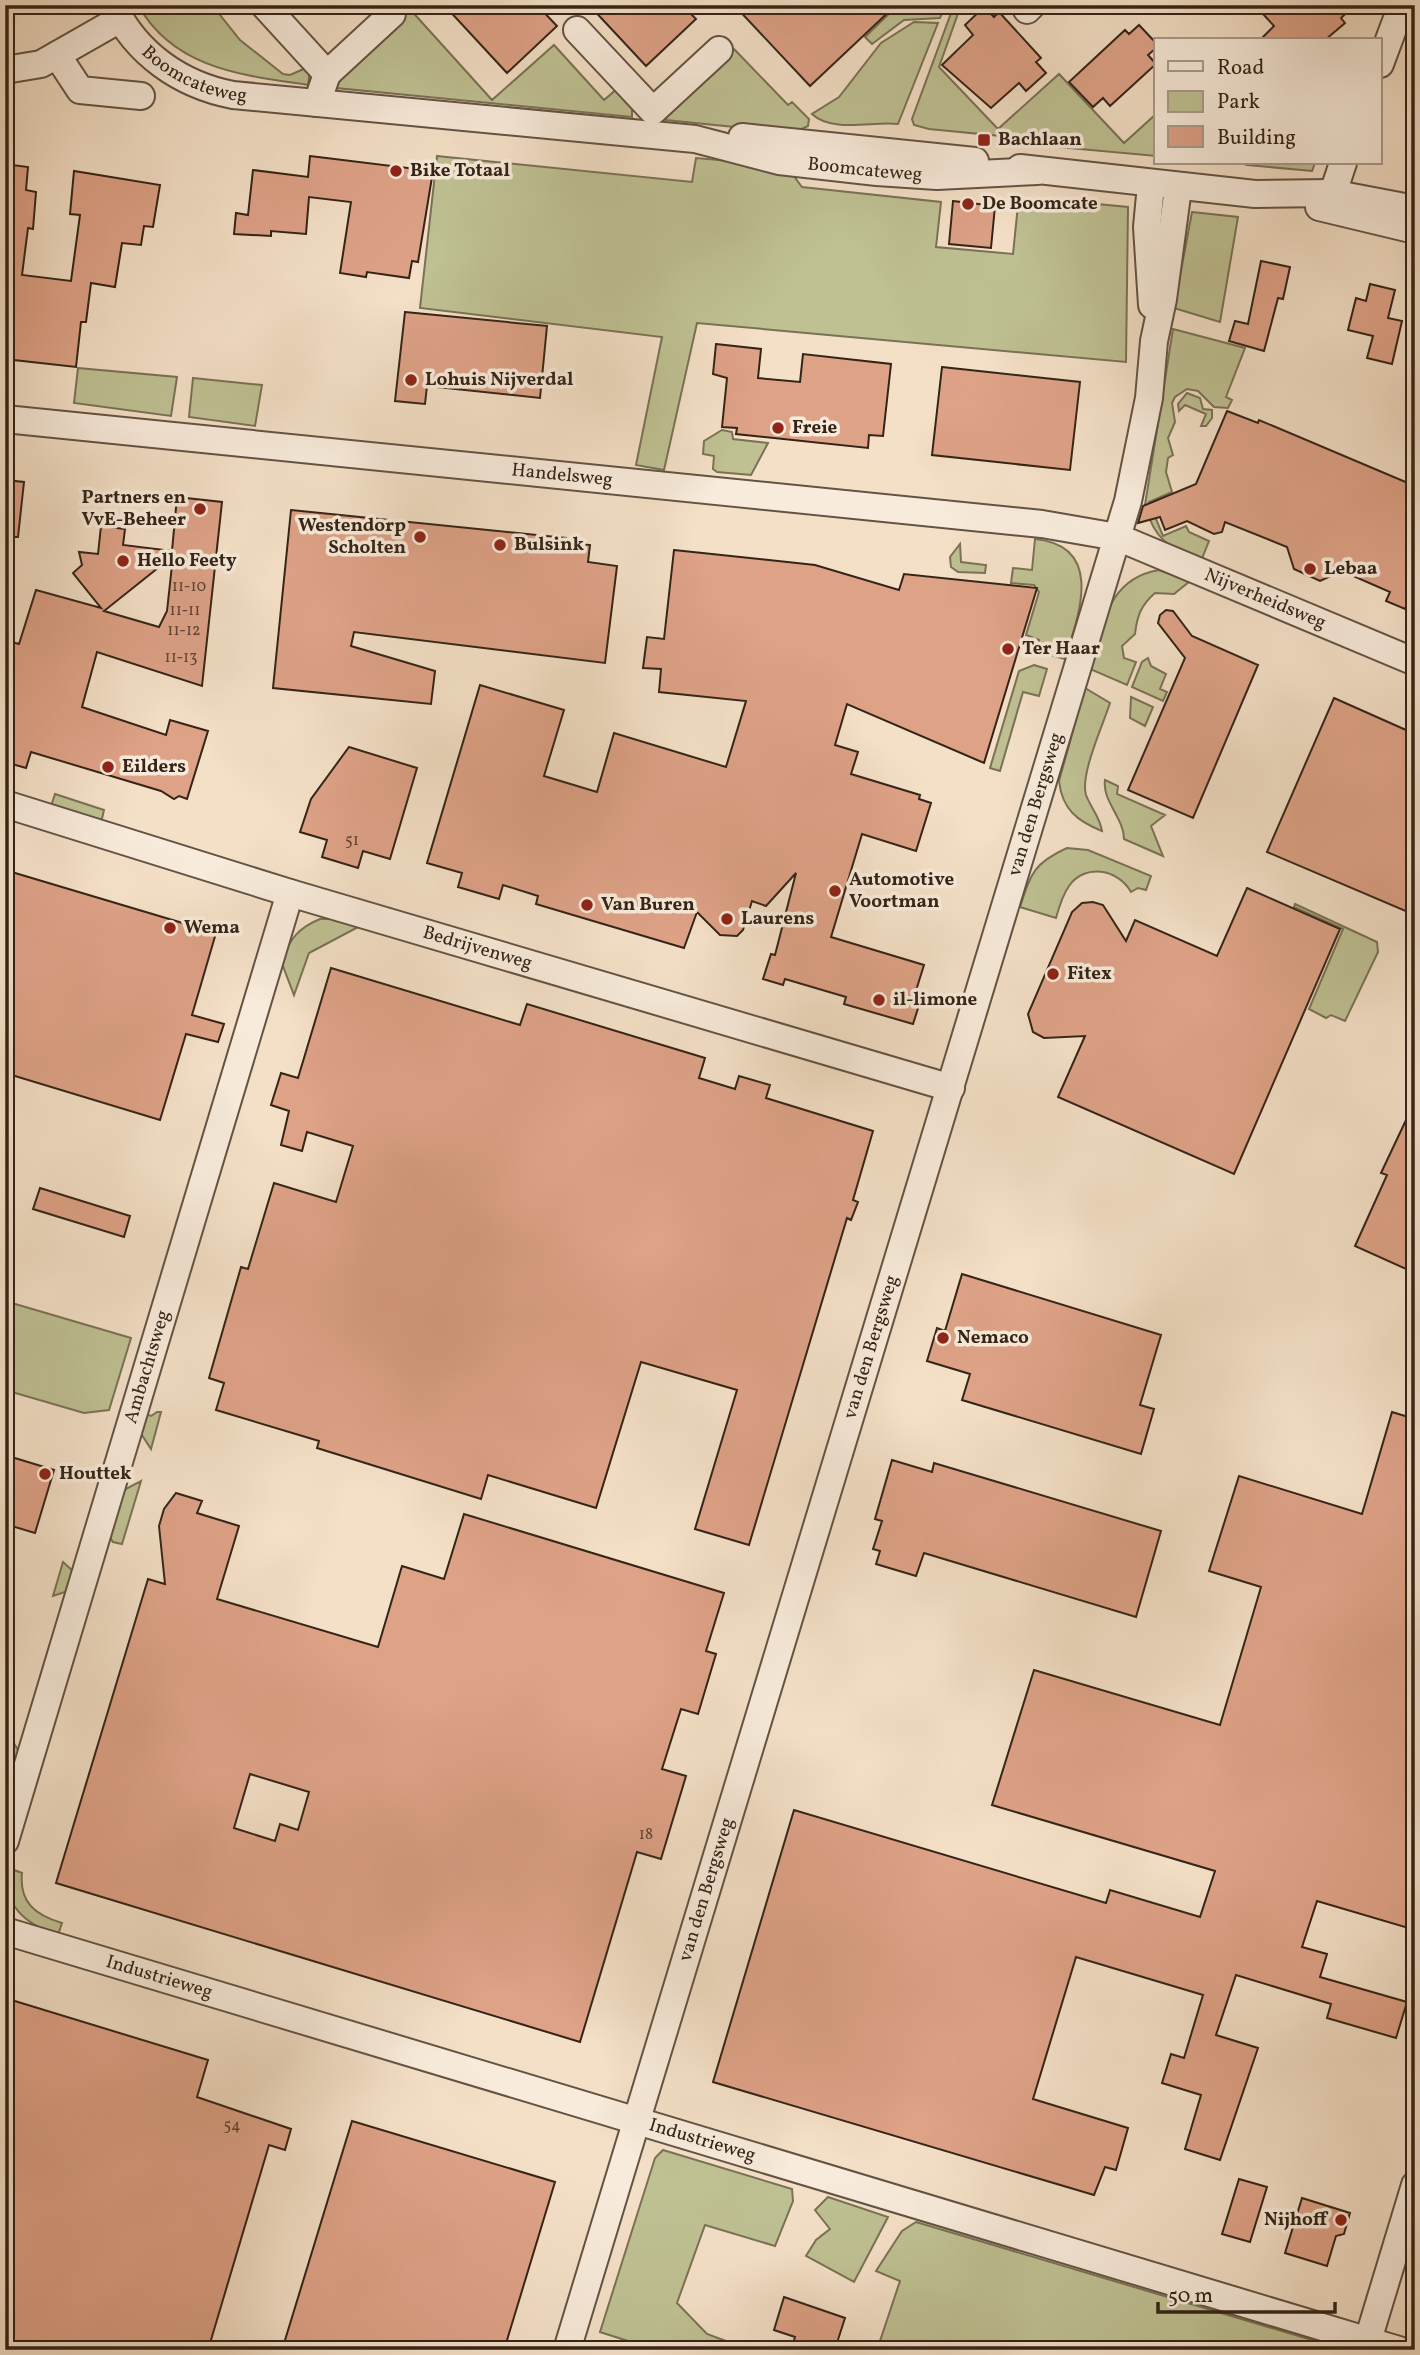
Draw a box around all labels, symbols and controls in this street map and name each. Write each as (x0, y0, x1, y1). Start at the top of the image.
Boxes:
legend (1154, 38, 1382, 164)
street label: Boomcateweg (135, 40, 248, 109)
text: Road (1217, 54, 1264, 83)
text: Park (1217, 88, 1260, 117)
text: Building (1217, 124, 1296, 153)
place label: Bachlaan (998, 127, 1082, 153)
marker: Bachlaan (976, 132, 992, 148)
street label: Boomcateweg (806, 151, 923, 188)
place label: Bike Totaal (410, 158, 510, 184)
marker: Bike Totaal (388, 163, 404, 179)
place label: De Boomcate (982, 191, 1098, 217)
marker: De Boomcate (960, 196, 976, 212)
place label: Lohuis Nijverdal (425, 367, 574, 393)
marker: Lohuis Nijverdal (403, 372, 419, 388)
place label: Freie (792, 415, 838, 441)
marker: Freie (770, 420, 786, 436)
street label: Handelsweg (510, 457, 614, 493)
place label: Partners en VvE-Beheer (81, 485, 186, 533)
marker: Partners en VvE-Beheer (192, 501, 208, 517)
place label: Westendorp Scholten (298, 513, 406, 561)
marker: Westendorp Scholten (412, 529, 428, 545)
place label: Bulsink (514, 532, 585, 558)
marker: Bulsink (492, 537, 508, 553)
place label: Hello Feety (137, 548, 237, 574)
marker: Hello Feety (115, 553, 131, 569)
place label: Lebaa (1324, 556, 1377, 582)
marker: Lebaa (1302, 561, 1318, 577)
street label: Nijverheidsweg (1200, 562, 1330, 636)
house number: 11-10 (172, 576, 206, 598)
house number: 11-11 (169, 600, 201, 622)
house number: 11-12 (167, 620, 201, 642)
place label: Ter Haar (1022, 636, 1100, 662)
marker: Ter Haar (1000, 641, 1016, 657)
house number: 11-13 (164, 647, 198, 669)
street label: van den Bergsweg (1002, 729, 1070, 880)
place label: Eilders (122, 754, 186, 780)
marker: Eilders (100, 759, 116, 775)
house number: 51 (345, 830, 359, 852)
place label: Automotive Voortman (849, 867, 954, 915)
marker: Automotive Voortman (827, 883, 843, 899)
place label: Van Buren (601, 892, 695, 918)
marker: Van Buren (579, 897, 595, 913)
place label: Laurens (741, 906, 815, 932)
marker: Laurens (719, 911, 735, 927)
place label: Wema (184, 915, 240, 941)
marker: Wema (162, 920, 178, 936)
street label: Bedrijvenweg (419, 920, 535, 977)
place label: Fitex (1067, 961, 1112, 987)
marker: Fitex (1045, 966, 1061, 982)
place label: il-limone (893, 987, 977, 1013)
marker: il-limone (871, 992, 887, 1008)
street label: van den Bergsweg (837, 1272, 905, 1422)
street label: Ambachtsweg (118, 1307, 177, 1427)
place label: Nemaco (957, 1325, 1029, 1351)
marker: Nemaco (935, 1330, 951, 1346)
place label: Houttek (59, 1461, 132, 1487)
marker: Houttek (37, 1466, 53, 1482)
street label: van den Bergsweg (673, 1815, 741, 1965)
house number: 18 (639, 1824, 653, 1846)
street label: Industrieweg (103, 1949, 216, 2006)
street label: Industrieweg (646, 2112, 759, 2169)
house number: 54 (223, 2115, 241, 2137)
place label: Nijhoff (1264, 2207, 1329, 2233)
marker: Nijhoff (1333, 2212, 1349, 2228)
scale bar (1158, 2271, 1334, 2315)
text: 50 m (1168, 2282, 1213, 2311)

